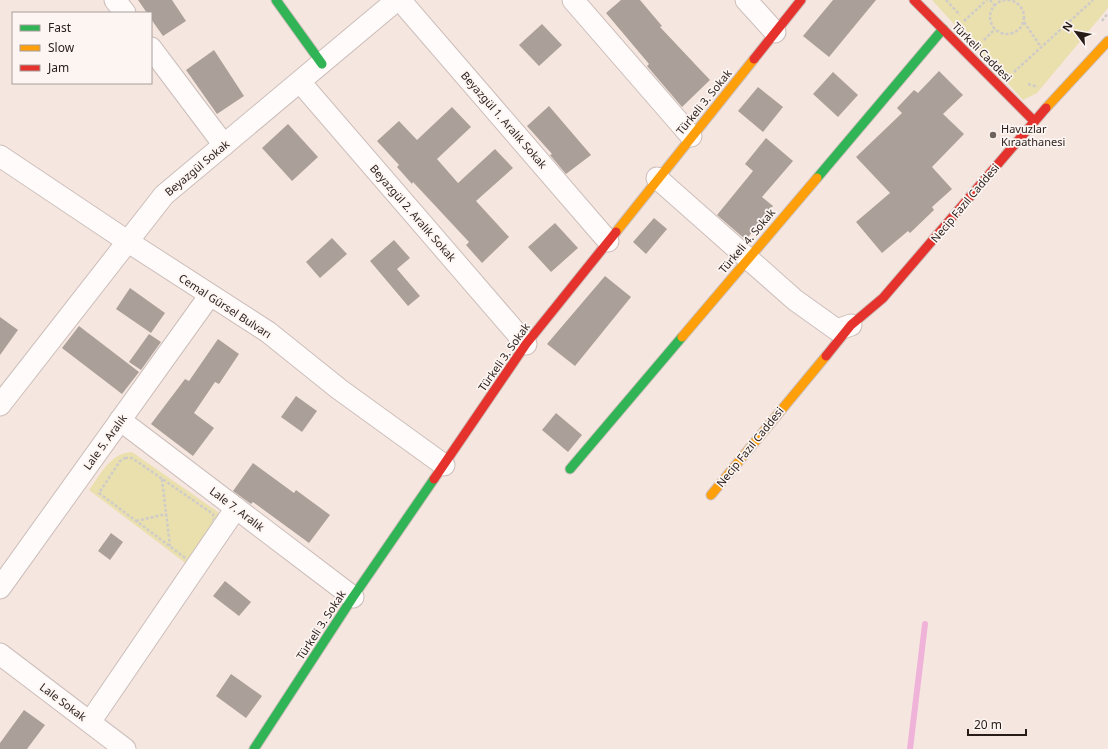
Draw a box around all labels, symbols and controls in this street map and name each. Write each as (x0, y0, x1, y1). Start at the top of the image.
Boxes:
legend (12, 12, 152, 84)
north arrow (1056, 12, 1096, 52)
text: Fast (48, 19, 72, 36)
street label: Türkeli Caddesi (949, 19, 1015, 85)
text: N (1058, 19, 1076, 34)
text: Slow (48, 39, 75, 56)
text: Jam (47, 59, 69, 76)
street label: Türkeli 3. Sokak (673, 66, 735, 138)
street label: Beyazgül 1. Aralık Sokak (458, 68, 551, 171)
place label: Havuzlar Kıraathanesi (1001, 121, 1065, 149)
marker: Havuzlar Kıraathanesi (988, 130, 998, 140)
street label: Beyazgül Sokak (161, 136, 232, 199)
street label: Necip Fazıl Caddesi (927, 160, 1002, 245)
street label: Beyazgül 2. Aralık Sokak (367, 161, 460, 264)
street label: Türkeli 4. Sokak (715, 205, 778, 276)
street label: Cemal Gürsel Bulvarı (176, 270, 275, 341)
street label: Türkeli 3. Sokak (474, 319, 533, 394)
street label: Necip Fazıl Caddesi (713, 404, 787, 490)
street label: Lale 5. Aralık (79, 411, 130, 472)
street label: Lale 7. Aralık (207, 483, 268, 534)
street label: Türkeli 3. Sokak (292, 587, 349, 662)
street label: Lale Sokak (37, 679, 90, 724)
scale bar (968, 711, 1026, 737)
text: 20 m (974, 716, 1002, 733)

